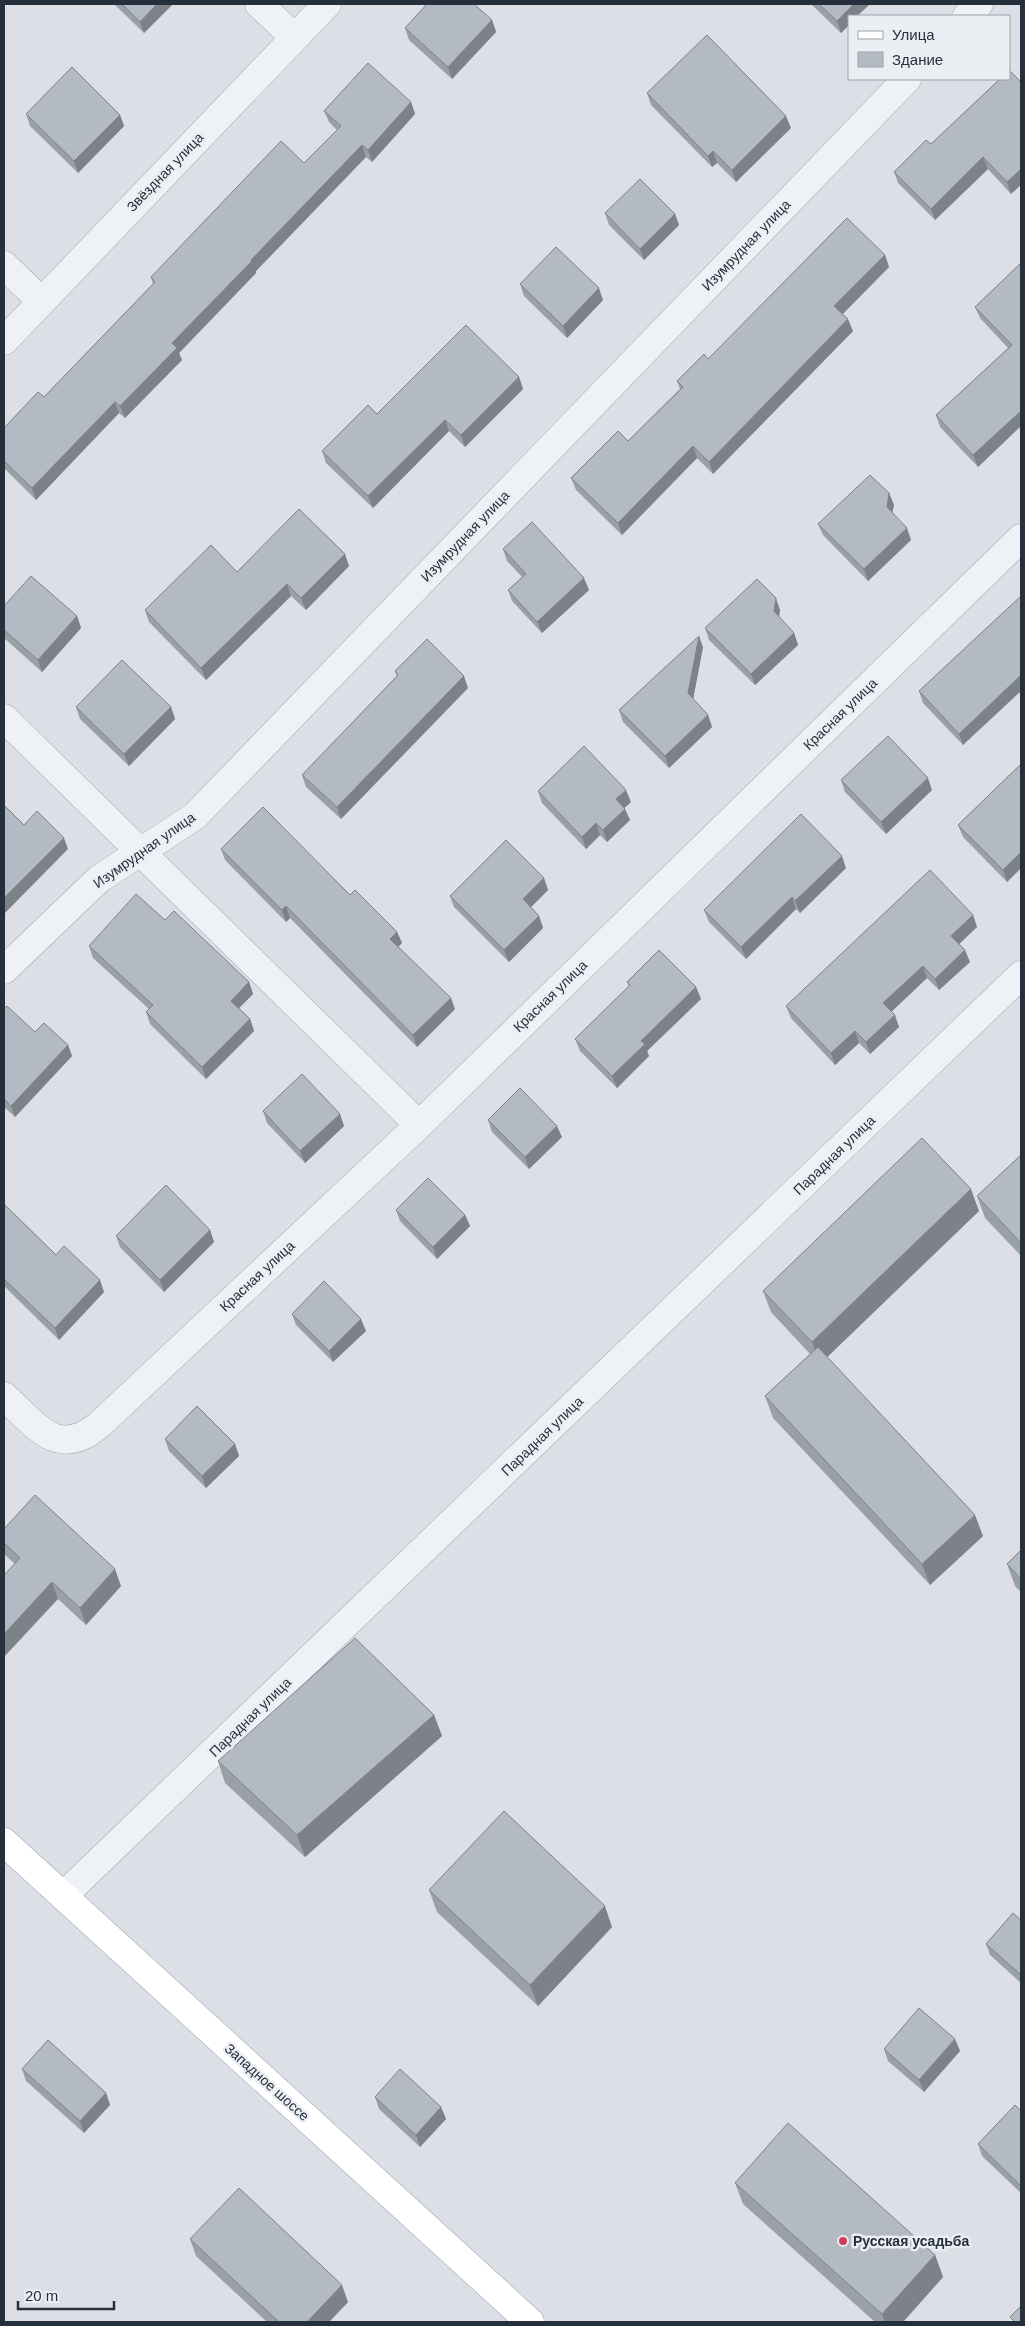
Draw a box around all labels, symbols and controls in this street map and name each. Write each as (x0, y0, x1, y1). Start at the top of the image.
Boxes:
legend (848, 15, 1010, 80)
text: Улица (892, 26, 935, 43)
text: Здание (892, 51, 943, 68)
street label: Звёздная улица (123, 129, 207, 215)
street label: Изумрудная улица (698, 196, 794, 294)
street label: Изумрудная улица (417, 487, 513, 585)
street label: Красная улица (800, 675, 880, 753)
street label: Изумрудная улица (90, 809, 198, 891)
street label: Красная улица (510, 957, 590, 1035)
street label: Парадная улица (790, 1112, 878, 1198)
street label: Красная улица (216, 1237, 298, 1315)
street label: Парадная улица (498, 1393, 586, 1479)
street label: Парадная улица (206, 1674, 294, 1760)
street label: Западное шоссе (222, 2040, 313, 2124)
place label: Русская усадьба (853, 2233, 970, 2249)
marker: Русская усадьба (837, 2235, 849, 2247)
scale bar (18, 2278, 114, 2310)
text: 20 m (25, 2287, 58, 2304)

